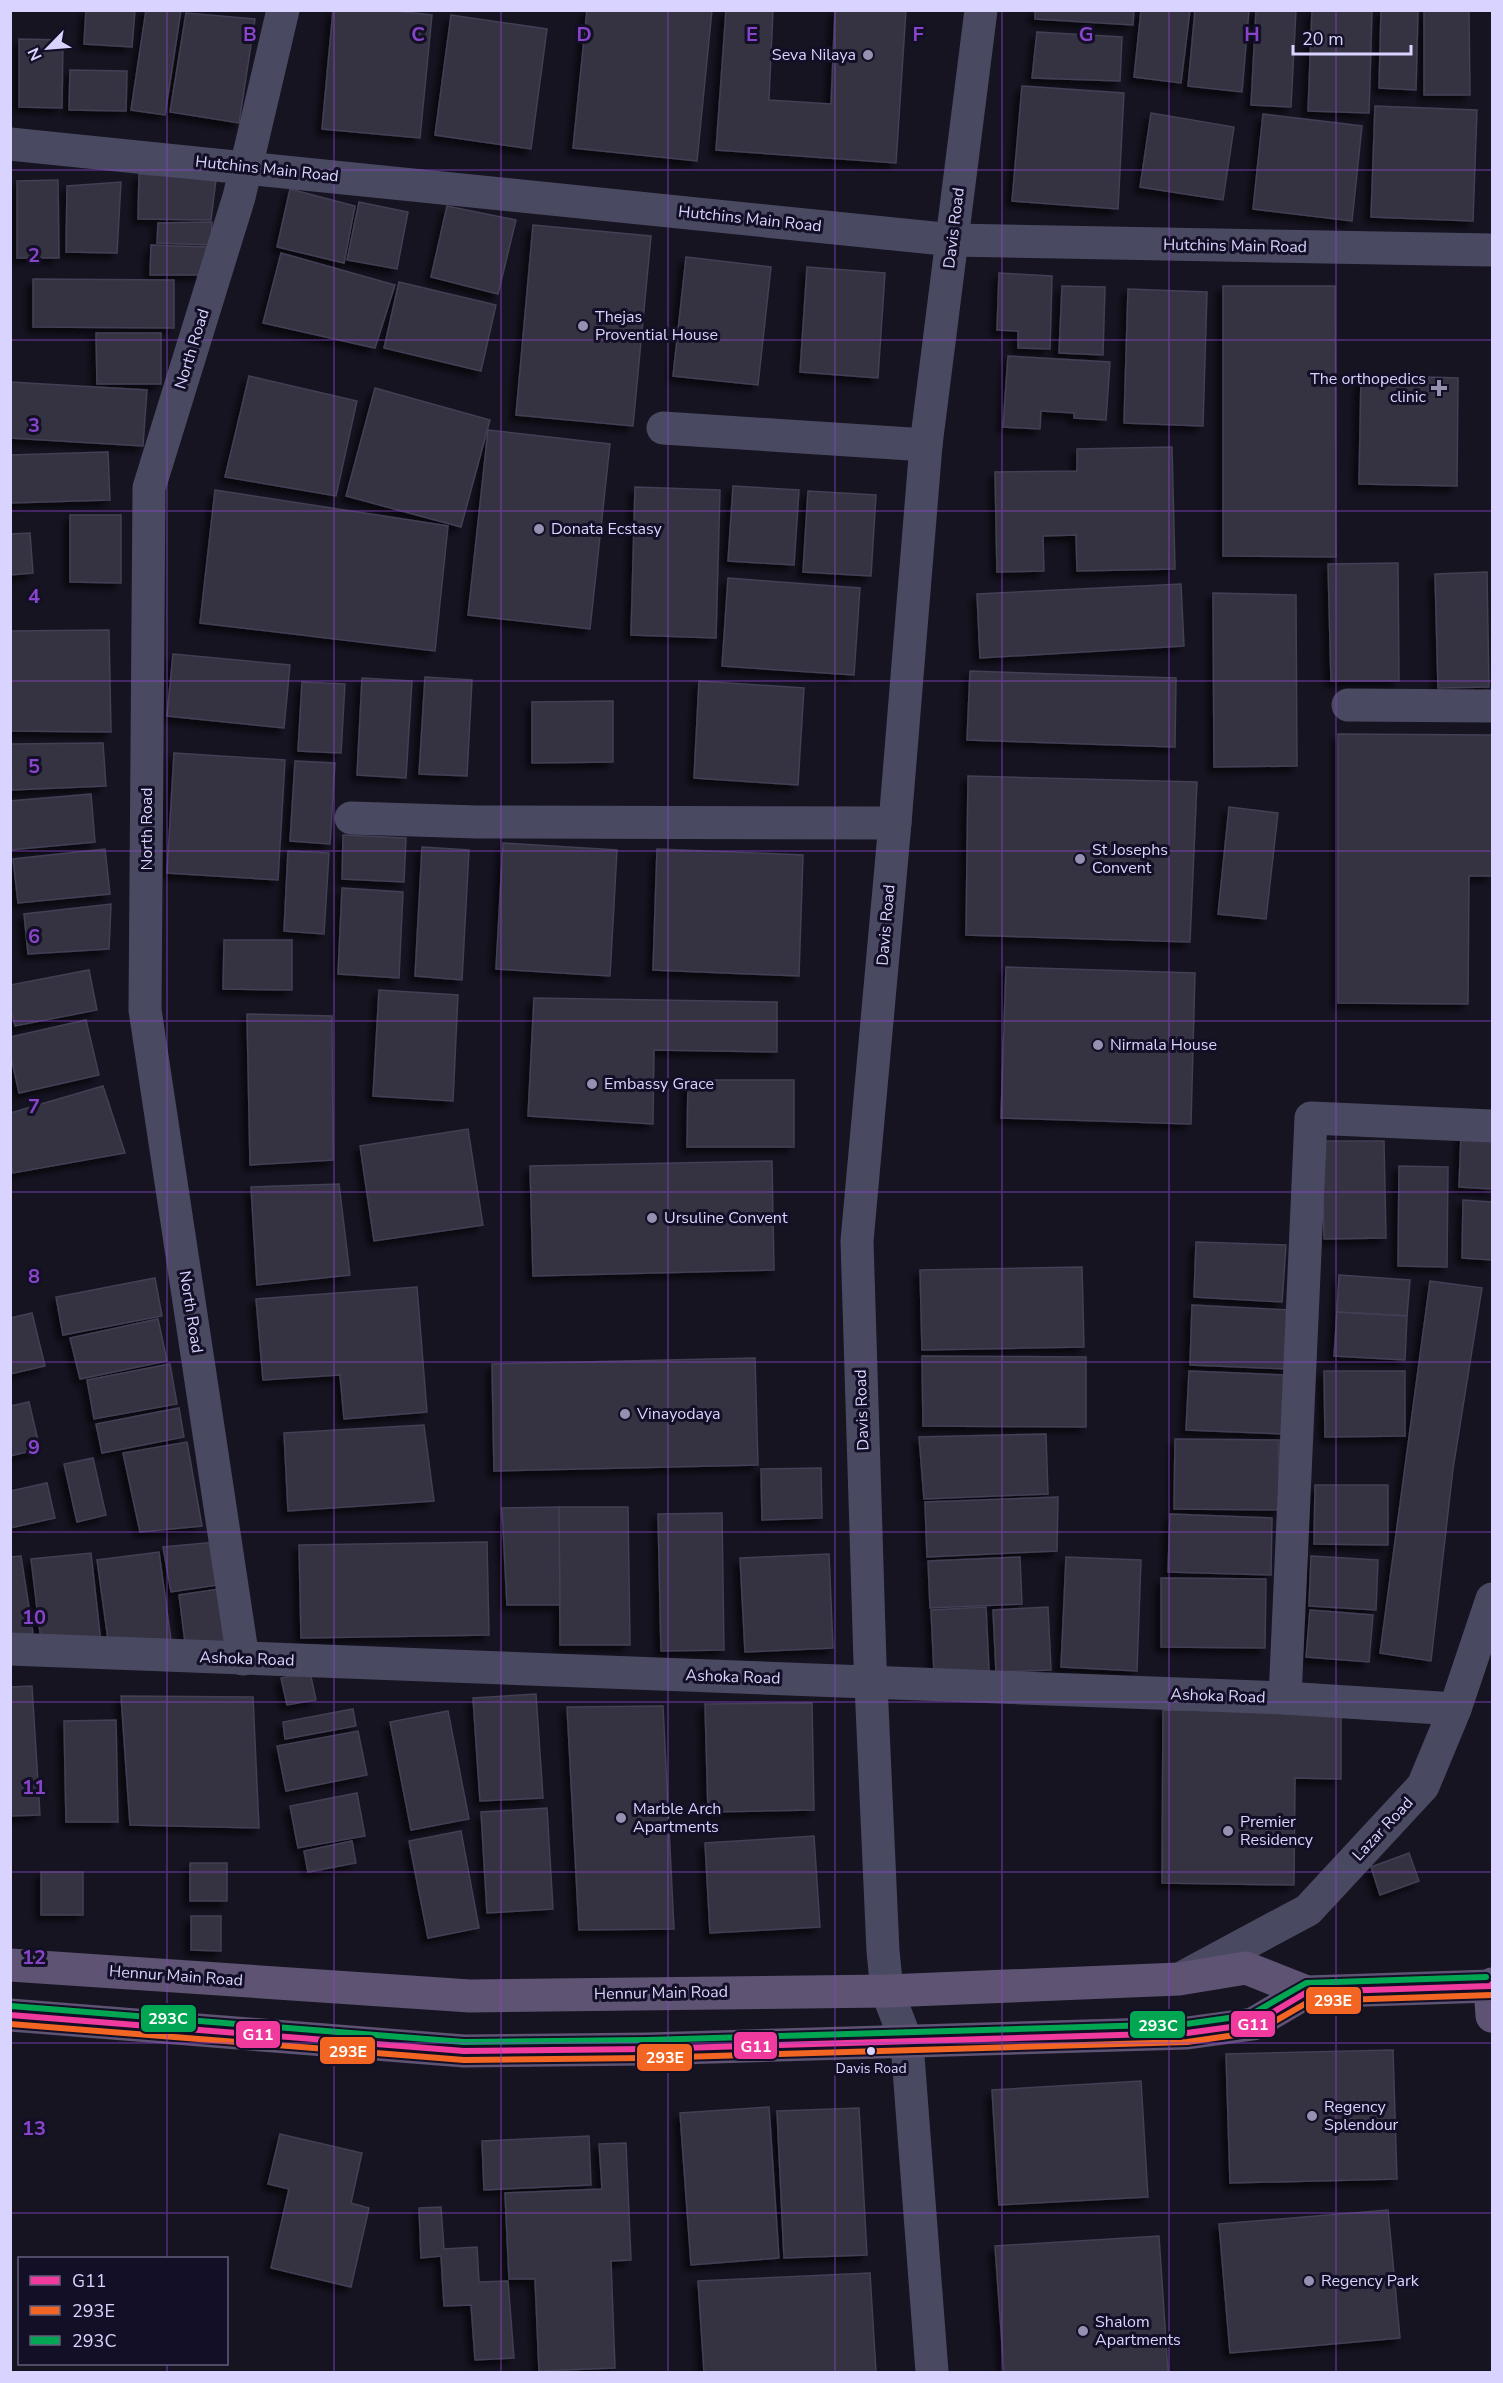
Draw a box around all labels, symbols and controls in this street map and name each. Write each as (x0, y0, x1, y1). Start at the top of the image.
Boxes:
north arrow (18, 18, 78, 78)
scale bar (1293, 18, 1412, 56)
text: B (243, 21, 257, 48)
text: C (411, 21, 425, 48)
text: D (576, 21, 592, 48)
text: E (746, 21, 758, 48)
text: F (912, 21, 924, 48)
text: G (1079, 21, 1093, 48)
text: H (1244, 21, 1260, 48)
text: 20 m (1302, 27, 1344, 51)
text: N (23, 44, 48, 64)
place label: Seva Nilaya (772, 44, 856, 66)
marker: Seva Nilaya (861, 48, 875, 62)
street label: Hutchins Main Road (194, 151, 340, 187)
street label: Davis Road (938, 186, 970, 270)
street label: Hutchins Main Road (677, 201, 823, 237)
street label: Hutchins Main Road (1163, 234, 1307, 258)
text: 2 (28, 242, 40, 269)
street label: North Road (169, 306, 215, 392)
place label: Thejas Provential House (595, 306, 718, 346)
marker: Thejas Provential House (576, 319, 590, 333)
place label: The orthopedics clinic (1310, 368, 1427, 408)
marker: The orthopedics clinic (1430, 379, 1448, 397)
text: 3 (28, 412, 40, 439)
place label: Donata Ecstasy (551, 518, 662, 540)
marker: Donata Ecstasy (532, 522, 546, 536)
text: 4 (28, 583, 40, 610)
text: 5 (28, 753, 40, 780)
street label: North Road (136, 788, 158, 870)
place label: St Josephs Convent (1092, 839, 1168, 879)
marker: St Josephs Convent (1073, 852, 1087, 866)
street label: Davis Road (872, 884, 900, 966)
text: 6 (28, 923, 40, 950)
place label: Nirmala House (1110, 1034, 1217, 1056)
marker: Nirmala House (1091, 1038, 1105, 1052)
place label: Embassy Grace (604, 1073, 714, 1095)
marker: Embassy Grace (585, 1077, 599, 1091)
text: 7 (28, 1093, 40, 1120)
place label: Ursuline Convent (664, 1207, 788, 1229)
marker: Ursuline Convent (645, 1211, 659, 1225)
text: 8 (28, 1263, 40, 1290)
street label: North Road (174, 1269, 208, 1355)
street label: Davis Road (850, 1369, 874, 1451)
place label: Vinayodaya (636, 1403, 721, 1425)
marker: Vinayodaya (618, 1407, 632, 1421)
text: 9 (28, 1434, 40, 1461)
text: 10 (22, 1604, 46, 1631)
street label: Ashoka Road (199, 1646, 295, 1672)
street label: Ashoka Road (685, 1664, 781, 1690)
street label: Ashoka Road (1170, 1683, 1266, 1709)
text: 11 (22, 1774, 46, 1801)
street label: Lazar Road (1348, 1792, 1418, 1866)
place label: Marble Arch Apartments (633, 1798, 721, 1838)
marker: Marble Arch Apartments (614, 1811, 628, 1825)
place label: Premier Residency (1240, 1811, 1314, 1851)
marker: Premier Residency (1221, 1824, 1235, 1838)
text: 12 (22, 1944, 46, 1971)
street label: Hennur Main Road (108, 1960, 244, 1992)
street label: Hennur Main Road (594, 1981, 728, 2005)
line badge: 293E (1305, 1986, 1362, 2015)
text: 293E (1314, 1990, 1352, 2012)
line badge: 293C (140, 2004, 197, 2033)
text: 293C (148, 2008, 188, 2030)
line badge: 293C (1129, 2010, 1186, 2039)
line badge: G11 (1230, 2010, 1276, 2038)
text: G11 (1238, 2014, 1268, 2036)
text: 293C (1138, 2015, 1178, 2037)
line badge: G11 (235, 2020, 281, 2049)
text: G11 (243, 2024, 273, 2046)
line badge: G11 (733, 2031, 778, 2060)
line badge: 293E (319, 2036, 376, 2065)
text: G11 (741, 2036, 771, 2058)
text: 293E (329, 2041, 367, 2063)
line badge: 293E (636, 2043, 693, 2072)
marker: Davis Road (865, 2045, 877, 2057)
text: 293E (646, 2047, 684, 2069)
place label: Davis Road (835, 2059, 907, 2078)
place label: Regency Splendour (1324, 2096, 1399, 2136)
marker: Regency Splendour (1305, 2109, 1319, 2123)
text: 13 (22, 2115, 46, 2142)
legend (18, 2257, 228, 2365)
text: G11 (72, 2269, 107, 2293)
place label: Regency Park (1321, 2270, 1420, 2292)
marker: Regency Park (1302, 2274, 1316, 2288)
text: 293E (72, 2299, 115, 2323)
place label: Shalom Apartments (1095, 2311, 1181, 2351)
marker: Shalom Apartments (1076, 2324, 1090, 2338)
text: 293C (72, 2329, 117, 2353)

